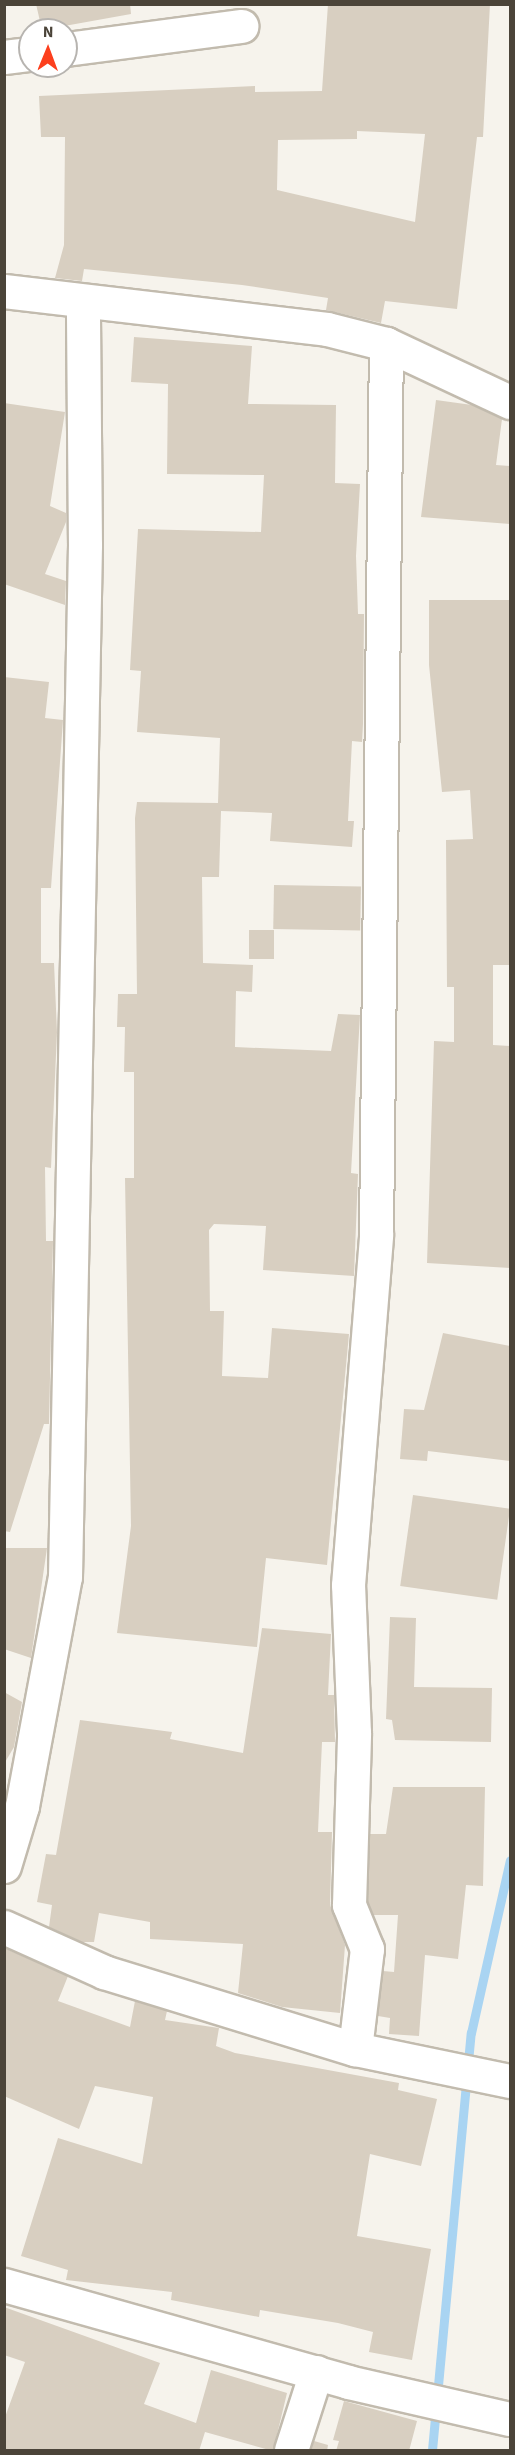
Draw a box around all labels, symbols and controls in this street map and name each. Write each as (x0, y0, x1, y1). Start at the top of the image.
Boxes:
north arrow (18, 18, 78, 78)
text: N (43, 21, 54, 43)

